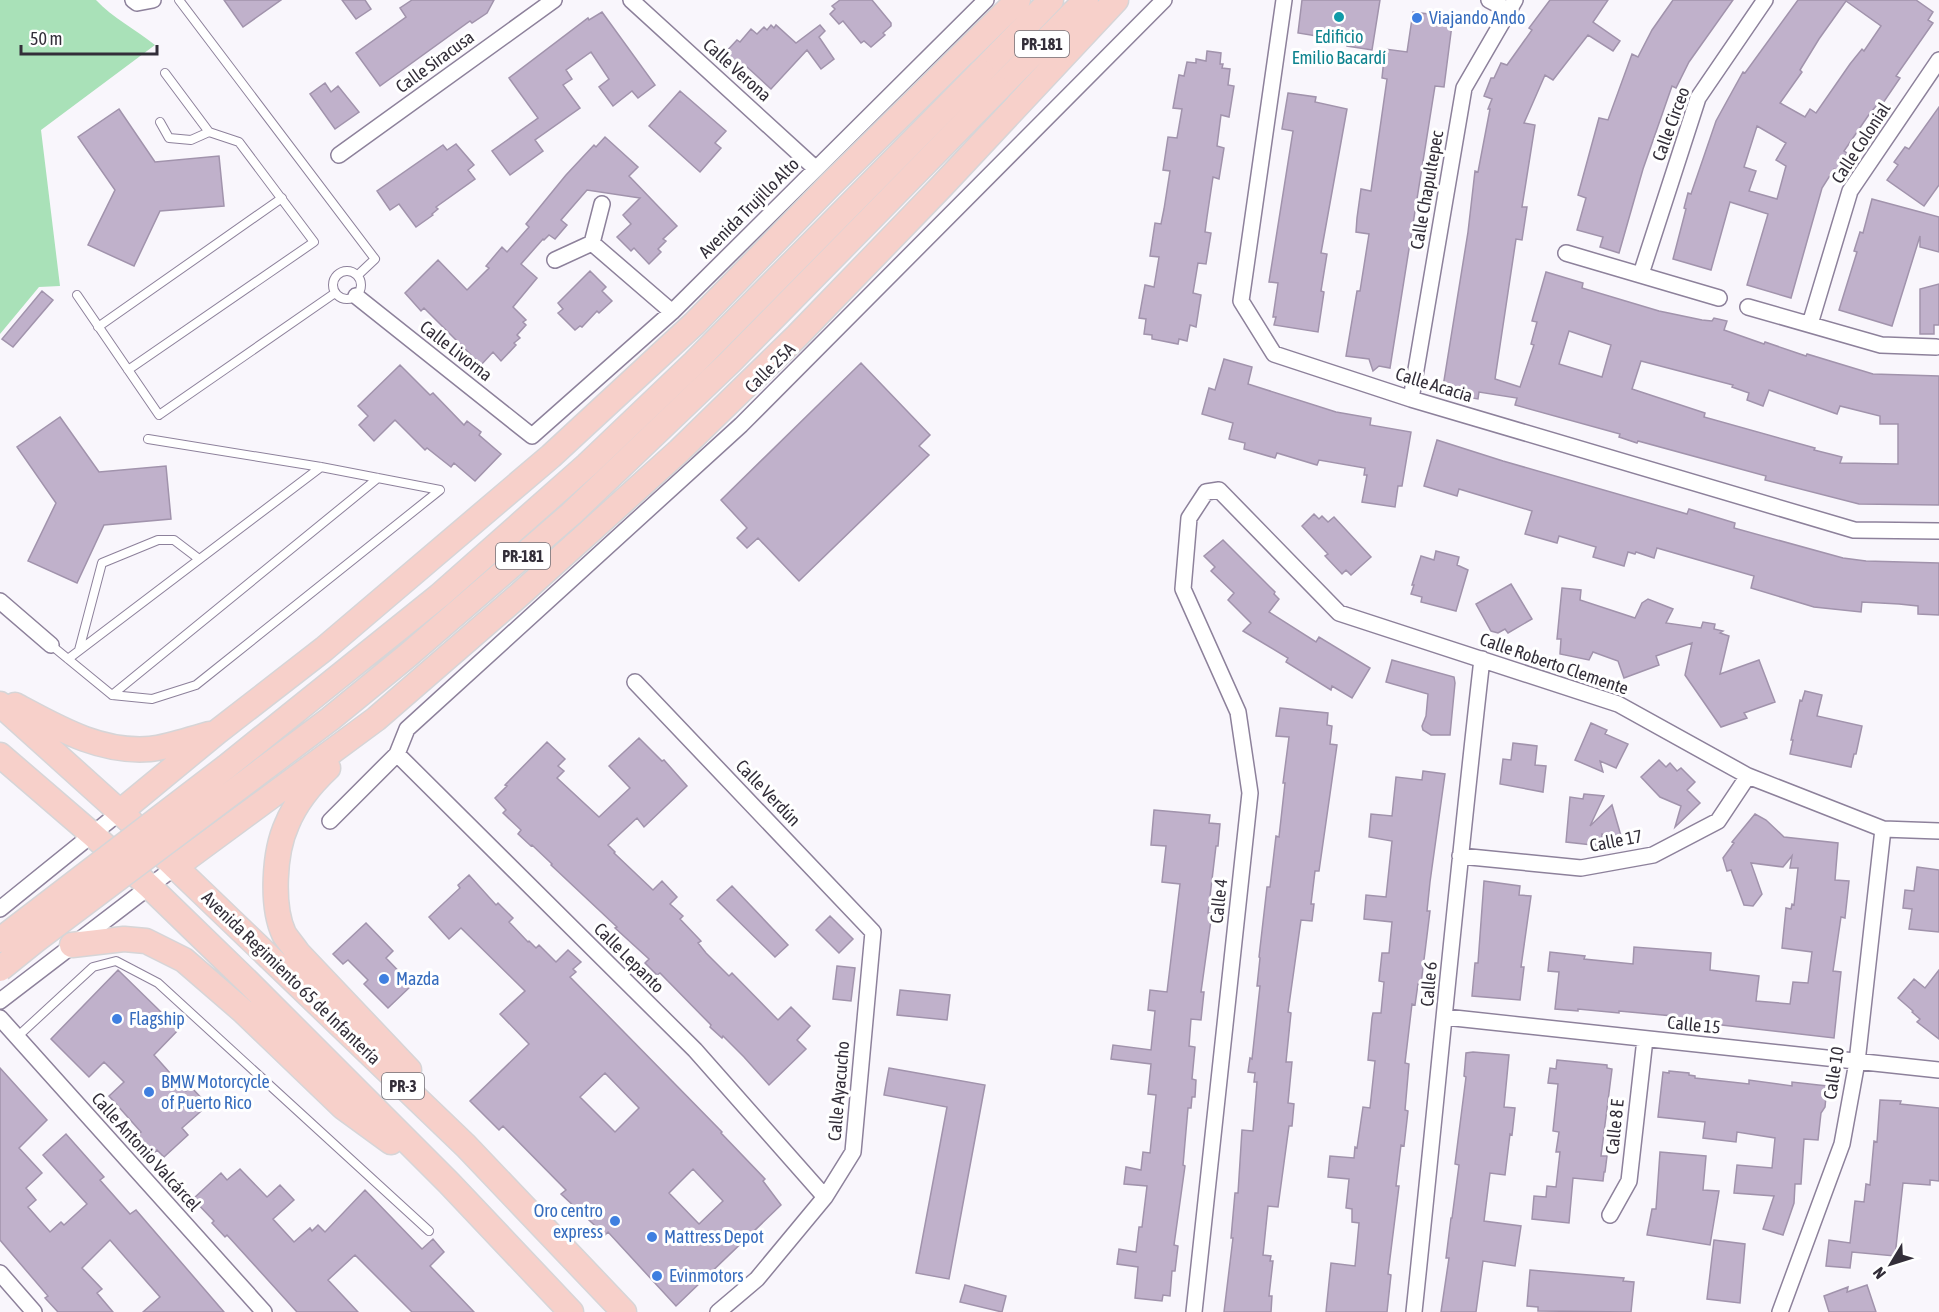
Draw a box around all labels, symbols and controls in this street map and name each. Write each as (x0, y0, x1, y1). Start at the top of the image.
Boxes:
place label: Viajando Ando (1429, 7, 1526, 28)
marker: Edificio Emilio Bacardí (1332, 10, 1346, 24)
marker: Viajando Ando (1410, 11, 1424, 25)
scale bar (21, 18, 158, 56)
street label: Calle Siracusa (391, 26, 478, 97)
place label: Edificio Emilio Bacardí (1292, 26, 1386, 68)
text: 50 m (30, 28, 62, 49)
road number: PR-181 (1015, 31, 1069, 57)
street label: Calle Verona (699, 34, 775, 105)
street label: Calle Circeo (1647, 84, 1694, 164)
street label: Calle Colonial (1827, 98, 1895, 187)
street label: Calle Chapultepec (1406, 129, 1447, 251)
street label: Avenida Trujillo Alto (694, 153, 803, 262)
street label: Calle Livorna (416, 316, 497, 385)
street label: Calle 25A (740, 338, 799, 397)
street label: Calle Acacia (1393, 363, 1475, 406)
road number: PR-181 (496, 543, 550, 569)
street label: Calle Roberto Clemente (1477, 628, 1631, 699)
street label: Calle Verdún (732, 755, 805, 830)
street label: Calle 17 (1588, 825, 1644, 856)
street label: Calle 4 (1206, 878, 1231, 924)
street label: Avenida Regimiento 65 de Infantería (198, 887, 385, 1069)
street label: Calle Lepanto (590, 918, 669, 997)
street label: Calle 6 (1416, 961, 1441, 1007)
place label: Mazda (396, 968, 440, 989)
marker: Mazda (377, 972, 391, 986)
place label: Flagship (129, 1008, 185, 1029)
street label: Calle 15 (1666, 1011, 1722, 1038)
marker: Flagship (110, 1012, 124, 1026)
street label: Calle Ayacucho (824, 1040, 853, 1142)
street label: Calle 10 (1819, 1045, 1848, 1101)
place label: BMW Motorcycle of Puerto Rico (161, 1071, 270, 1113)
road number: PR-3 (382, 1073, 424, 1099)
marker: BMW Motorcycle of Puerto Rico (142, 1085, 156, 1099)
street label: Calle Antonio Valcárcel (88, 1088, 205, 1216)
street label: Calle 8 E (1601, 1098, 1628, 1155)
place label: Oro centro express (534, 1200, 603, 1242)
marker: Oro centro express (608, 1214, 622, 1228)
place label: Mattress Depot (664, 1226, 764, 1247)
marker: Mattress Depot (645, 1230, 659, 1244)
north arrow (1861, 1234, 1921, 1294)
text: N (1869, 1264, 1889, 1283)
place label: Evinmotors (669, 1265, 744, 1286)
marker: Evinmotors (650, 1269, 664, 1283)

